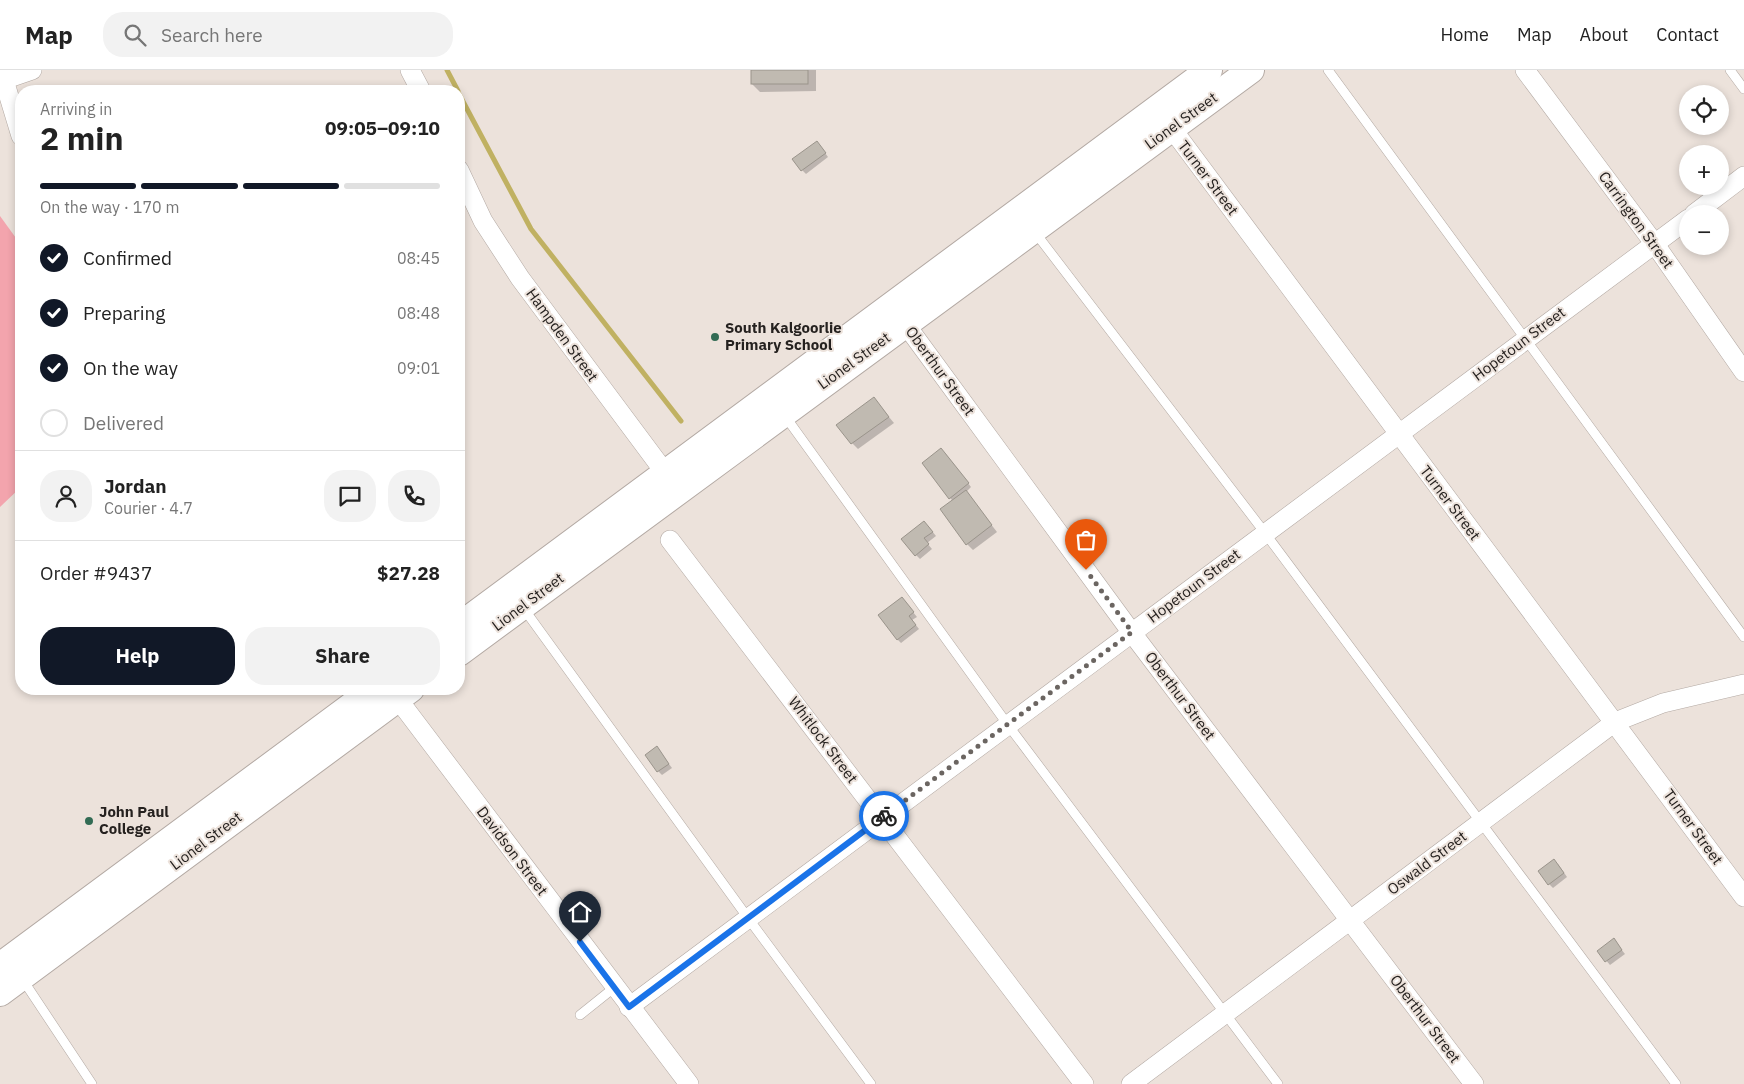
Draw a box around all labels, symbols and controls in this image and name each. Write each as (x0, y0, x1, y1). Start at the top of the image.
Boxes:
search box (103, 12, 453, 57)
text: Map (25, 19, 73, 51)
icon: search (121, 21, 149, 49)
text: Search here (161, 23, 263, 47)
text: Home (1441, 23, 1489, 46)
text: Map (1517, 23, 1552, 46)
text: About (1580, 23, 1628, 46)
text: Contact (1656, 23, 1719, 46)
map controls (1679, 85, 1729, 255)
button: locate (1679, 85, 1729, 135)
street label: Lionel Street (1141, 88, 1221, 153)
text: Arriving in (40, 99, 112, 119)
text: 09:05–09:10 (325, 116, 440, 140)
text: 2 min (40, 117, 124, 159)
street label: Turner Street (1174, 137, 1243, 219)
button: + (1679, 145, 1729, 195)
street label: Carrington Street (1595, 167, 1678, 272)
text: On the way · 170 m (40, 197, 179, 217)
button: − (1679, 205, 1729, 255)
icon: check (40, 244, 68, 272)
text: Confirmed (83, 246, 172, 270)
text: 08:45 (397, 248, 440, 268)
street label: Hampden Street (522, 284, 603, 385)
icon: check (40, 299, 68, 327)
text: Preparing (83, 301, 165, 325)
text: 08:48 (397, 303, 440, 323)
street label: Hopetoun Street (1469, 303, 1569, 385)
place label: South Kalgoorlie Primary School (725, 318, 842, 354)
street label: Oberthur Street (902, 322, 979, 419)
street label: Lionel Street (814, 328, 894, 393)
marker: South Kalgoorlie Primary School (709, 331, 721, 343)
icon: check (40, 354, 68, 382)
text: On the way (83, 356, 178, 380)
text: 09:01 (397, 358, 440, 378)
text: Delivered (83, 411, 164, 435)
street label: Turner Street (1416, 462, 1485, 544)
button: person (40, 470, 92, 522)
button: chat (324, 470, 376, 522)
button: phone (388, 470, 440, 522)
text: Jordan (104, 474, 167, 498)
text: Courier · 4.7 (104, 498, 193, 518)
pin (1065, 519, 1107, 570)
icon: bag (1072, 526, 1100, 554)
street label: Hopetoun Street (1144, 545, 1244, 627)
text: Order #9437 (40, 561, 152, 585)
text: $27.28 (377, 561, 440, 585)
street label: Lionel Street (488, 568, 567, 635)
button: Help (40, 627, 235, 685)
button: Share (245, 627, 440, 685)
street label: Oberthur Street (1141, 648, 1220, 744)
street label: Whitlock Street (785, 693, 862, 787)
street label: Turner Street (1660, 785, 1727, 868)
courier (859, 791, 909, 841)
place label: John Paul College (99, 802, 169, 838)
street label: Davidson Street (473, 802, 552, 899)
icon: bike (870, 802, 898, 830)
street label: Lionel Street (166, 807, 245, 874)
marker: John Paul College (83, 815, 95, 827)
street label: Oswald Street (1383, 827, 1470, 899)
pin (559, 891, 601, 942)
icon: home (566, 898, 594, 926)
street label: Oberthur Street (1386, 971, 1465, 1067)

